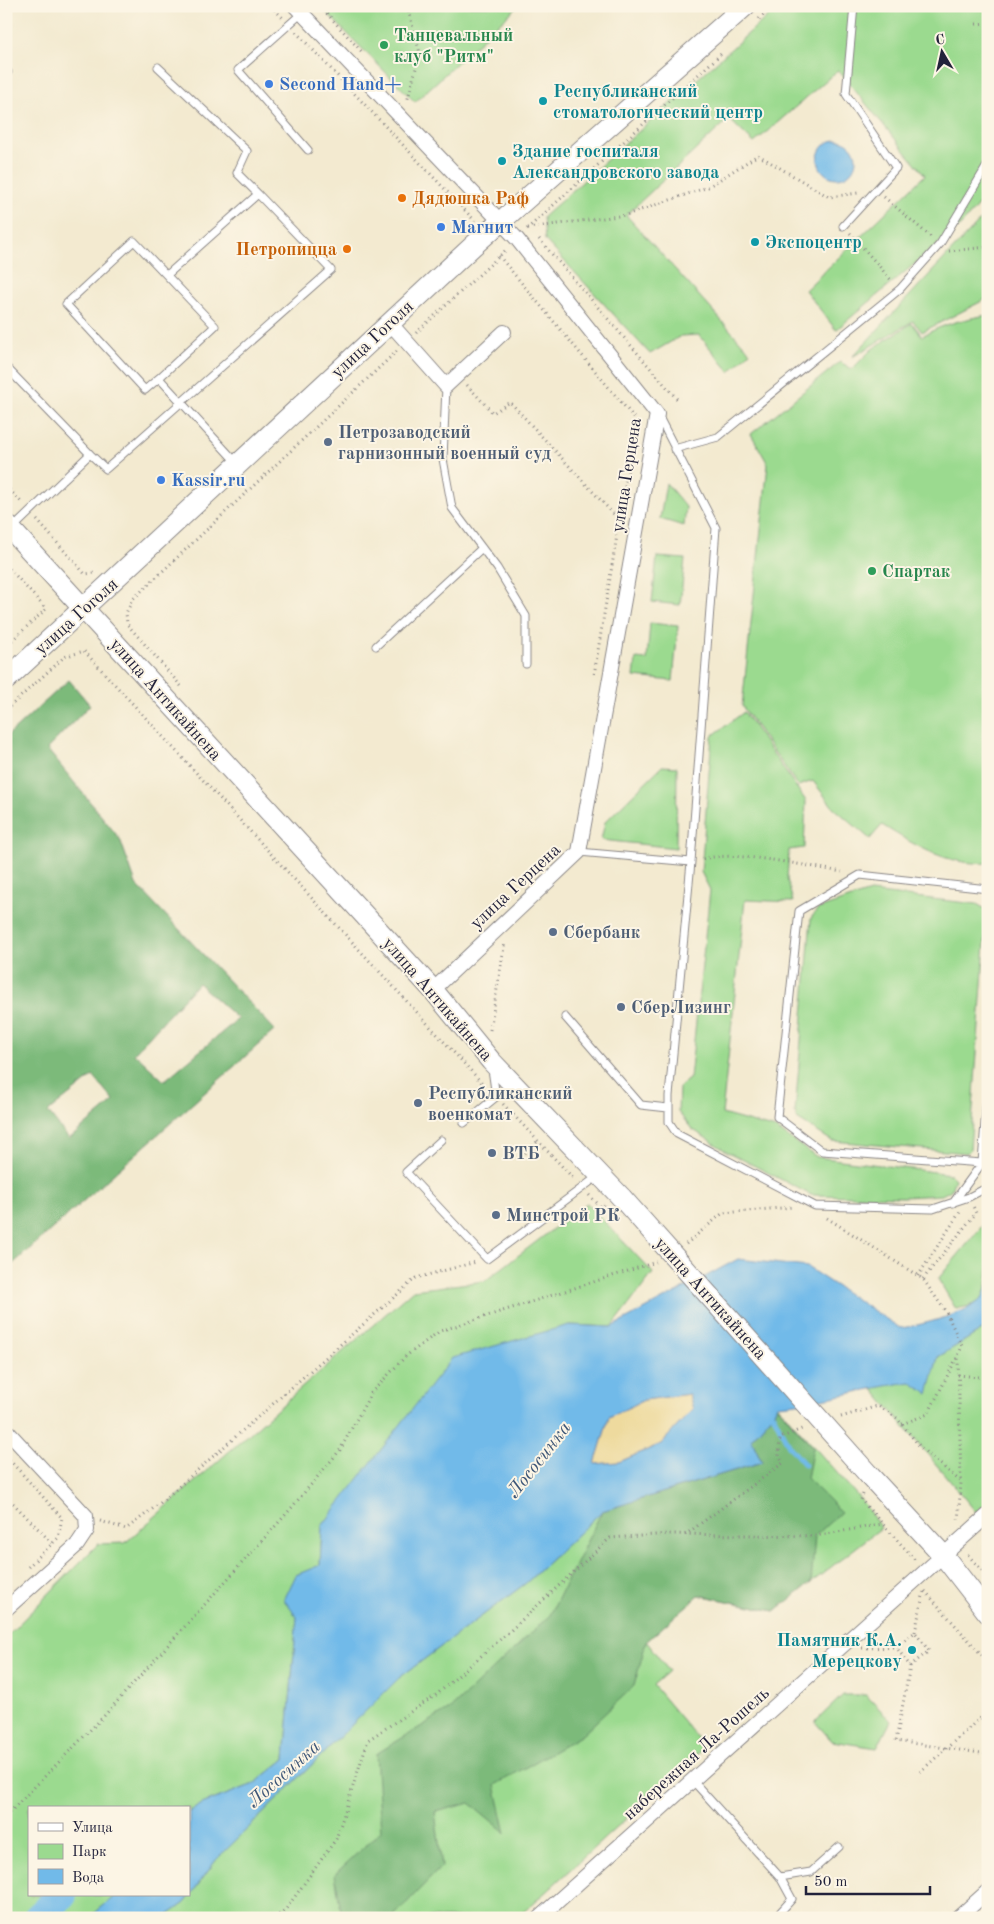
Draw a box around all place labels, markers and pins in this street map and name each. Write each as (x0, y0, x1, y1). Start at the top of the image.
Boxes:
place label: Танцевальный клуб "Ритм" (394, 27, 513, 66)
marker: Танцевальный клуб "Ритм" (378, 39, 390, 51)
place label: Second Hand+ (279, 76, 402, 94)
marker: Second Hand+ (263, 78, 275, 90)
place label: Республиканский стоматологический центр (553, 83, 763, 122)
marker: Республиканский стоматологический центр (537, 95, 549, 107)
place label: Здание госпиталя Александровского завода (512, 143, 719, 182)
marker: Здание госпиталя Александровского завода (496, 155, 508, 167)
place label: Дядюшка Раф (412, 190, 529, 209)
marker: Дядюшка Раф (396, 192, 408, 204)
place label: Магнит (451, 219, 514, 237)
marker: Магнит (435, 221, 447, 233)
place label: Экспоцентр (765, 234, 862, 252)
marker: Экспоцентр (749, 236, 761, 248)
place label: Петропицца (236, 241, 337, 259)
marker: Петропицца (341, 243, 353, 255)
place label: Петрозаводский гарнизонный военный суд (338, 424, 551, 463)
marker: Петрозаводский гарнизонный военный суд (322, 436, 334, 448)
place label: Kassir.ru (171, 472, 245, 490)
marker: Kassir.ru (155, 474, 167, 486)
place label: Спартак (882, 563, 951, 581)
marker: Спартак (866, 565, 878, 577)
place label: Сбербанк (563, 924, 641, 942)
marker: Сбербанк (547, 926, 559, 938)
place label: СберЛизинг (631, 999, 731, 1017)
marker: СберЛизинг (615, 1001, 627, 1013)
place label: Республиканский военкомат (428, 1085, 573, 1124)
marker: Республиканский военкомат (412, 1097, 424, 1109)
place label: ВТБ (502, 1145, 540, 1163)
marker: ВТБ (486, 1147, 498, 1159)
place label: Минстрой РК (506, 1207, 620, 1225)
marker: Минстрой РК (490, 1209, 502, 1221)
place label: Памятник К.А. Мерецкову (776, 1632, 902, 1671)
marker: Памятник К.А. Мерецкову (906, 1644, 918, 1656)

